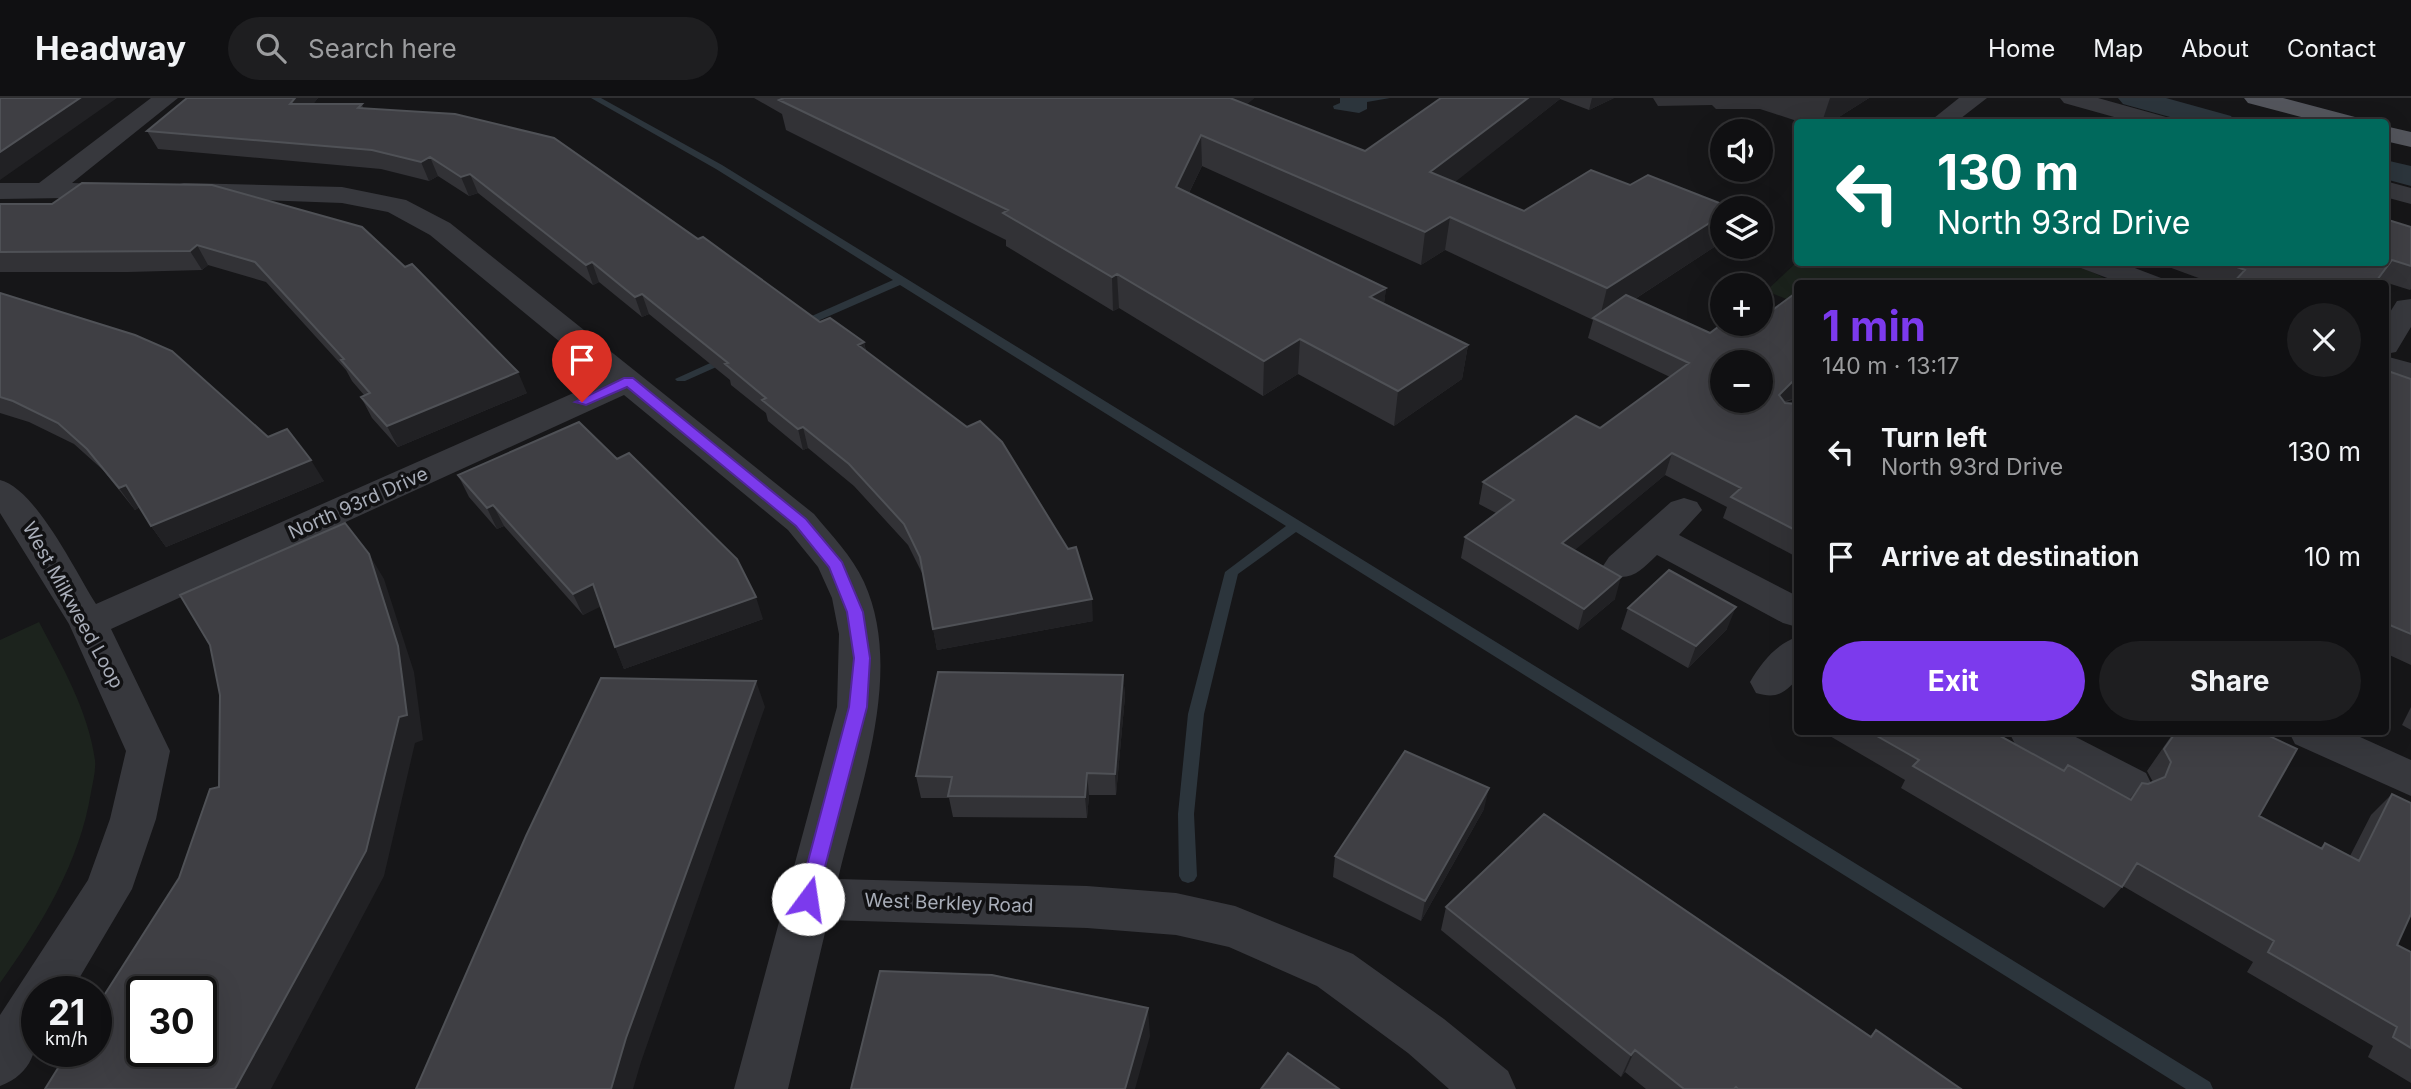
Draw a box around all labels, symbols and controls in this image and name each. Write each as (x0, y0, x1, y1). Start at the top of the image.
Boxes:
search box (228, 17, 718, 80)
text: Headway (35, 28, 186, 68)
icon: search (252, 29, 290, 67)
text: Search here (308, 33, 457, 64)
text: Home (1988, 34, 2055, 63)
text: Map (2093, 34, 2143, 63)
text: About (2181, 34, 2249, 63)
text: Contact (2287, 34, 2376, 63)
map controls (1710, 119, 1773, 413)
button: sound (1710, 119, 1773, 182)
text: 130 m (1937, 143, 2079, 202)
icon: left (1822, 147, 1913, 238)
button: layers (1710, 196, 1773, 259)
text: North 93rd Drive (1937, 203, 2190, 242)
button: + (1710, 273, 1773, 336)
text: 1 min (1822, 300, 1926, 351)
button: close (2287, 303, 2361, 377)
pin (552, 330, 612, 402)
icon: arrive (563, 341, 601, 379)
button: − (1710, 350, 1773, 413)
text: 140 m · 13:17 (1822, 352, 1959, 380)
text: Turn left (1881, 422, 1987, 453)
icon: left (1822, 433, 1860, 471)
text: 130 m (2288, 436, 2361, 467)
text: North 93rd Drive (1881, 453, 2063, 481)
street label: North 93rd Drive (285, 462, 431, 544)
street label: West Milkweed Loop (18, 518, 128, 692)
icon: arrive (1822, 538, 1860, 576)
text: Arrive at destination (1881, 541, 2140, 572)
text: 10 m (2304, 541, 2361, 572)
button: Exit (1822, 641, 2085, 721)
button: Share (2099, 641, 2361, 721)
position arrow (771, 862, 845, 936)
street label: West Berkley Road (864, 889, 1034, 917)
speed limit sign: 30 (126, 976, 217, 1067)
text: 21 (48, 991, 85, 1033)
text: km/h (45, 1028, 88, 1049)

